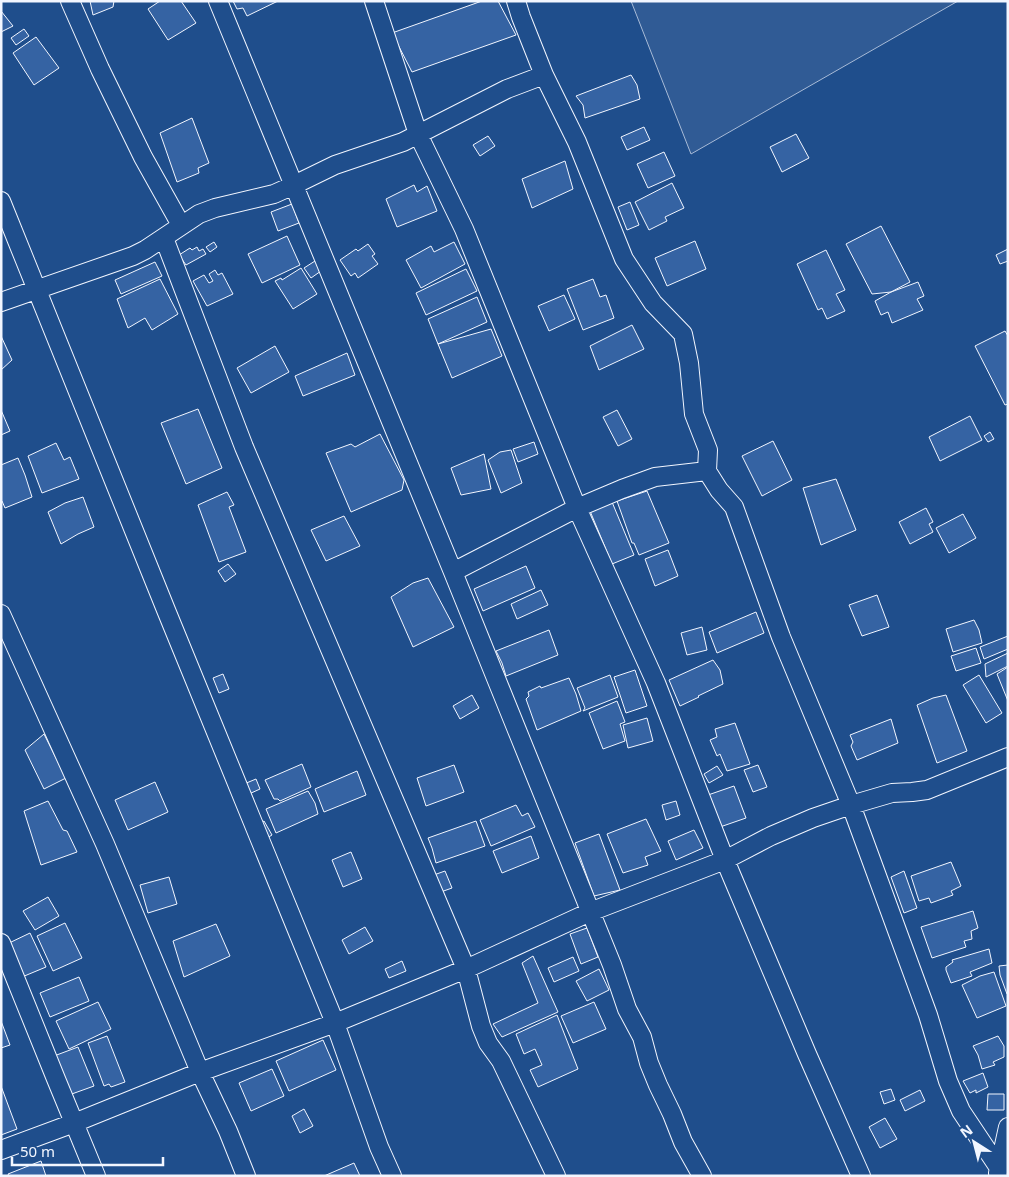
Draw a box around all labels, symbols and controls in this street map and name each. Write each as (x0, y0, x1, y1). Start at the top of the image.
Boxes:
north arrow (949, 1117, 999, 1167)
text: N (956, 1120, 976, 1142)
scale bar (12, 1134, 164, 1166)
text: 50 m (20, 1141, 55, 1161)

